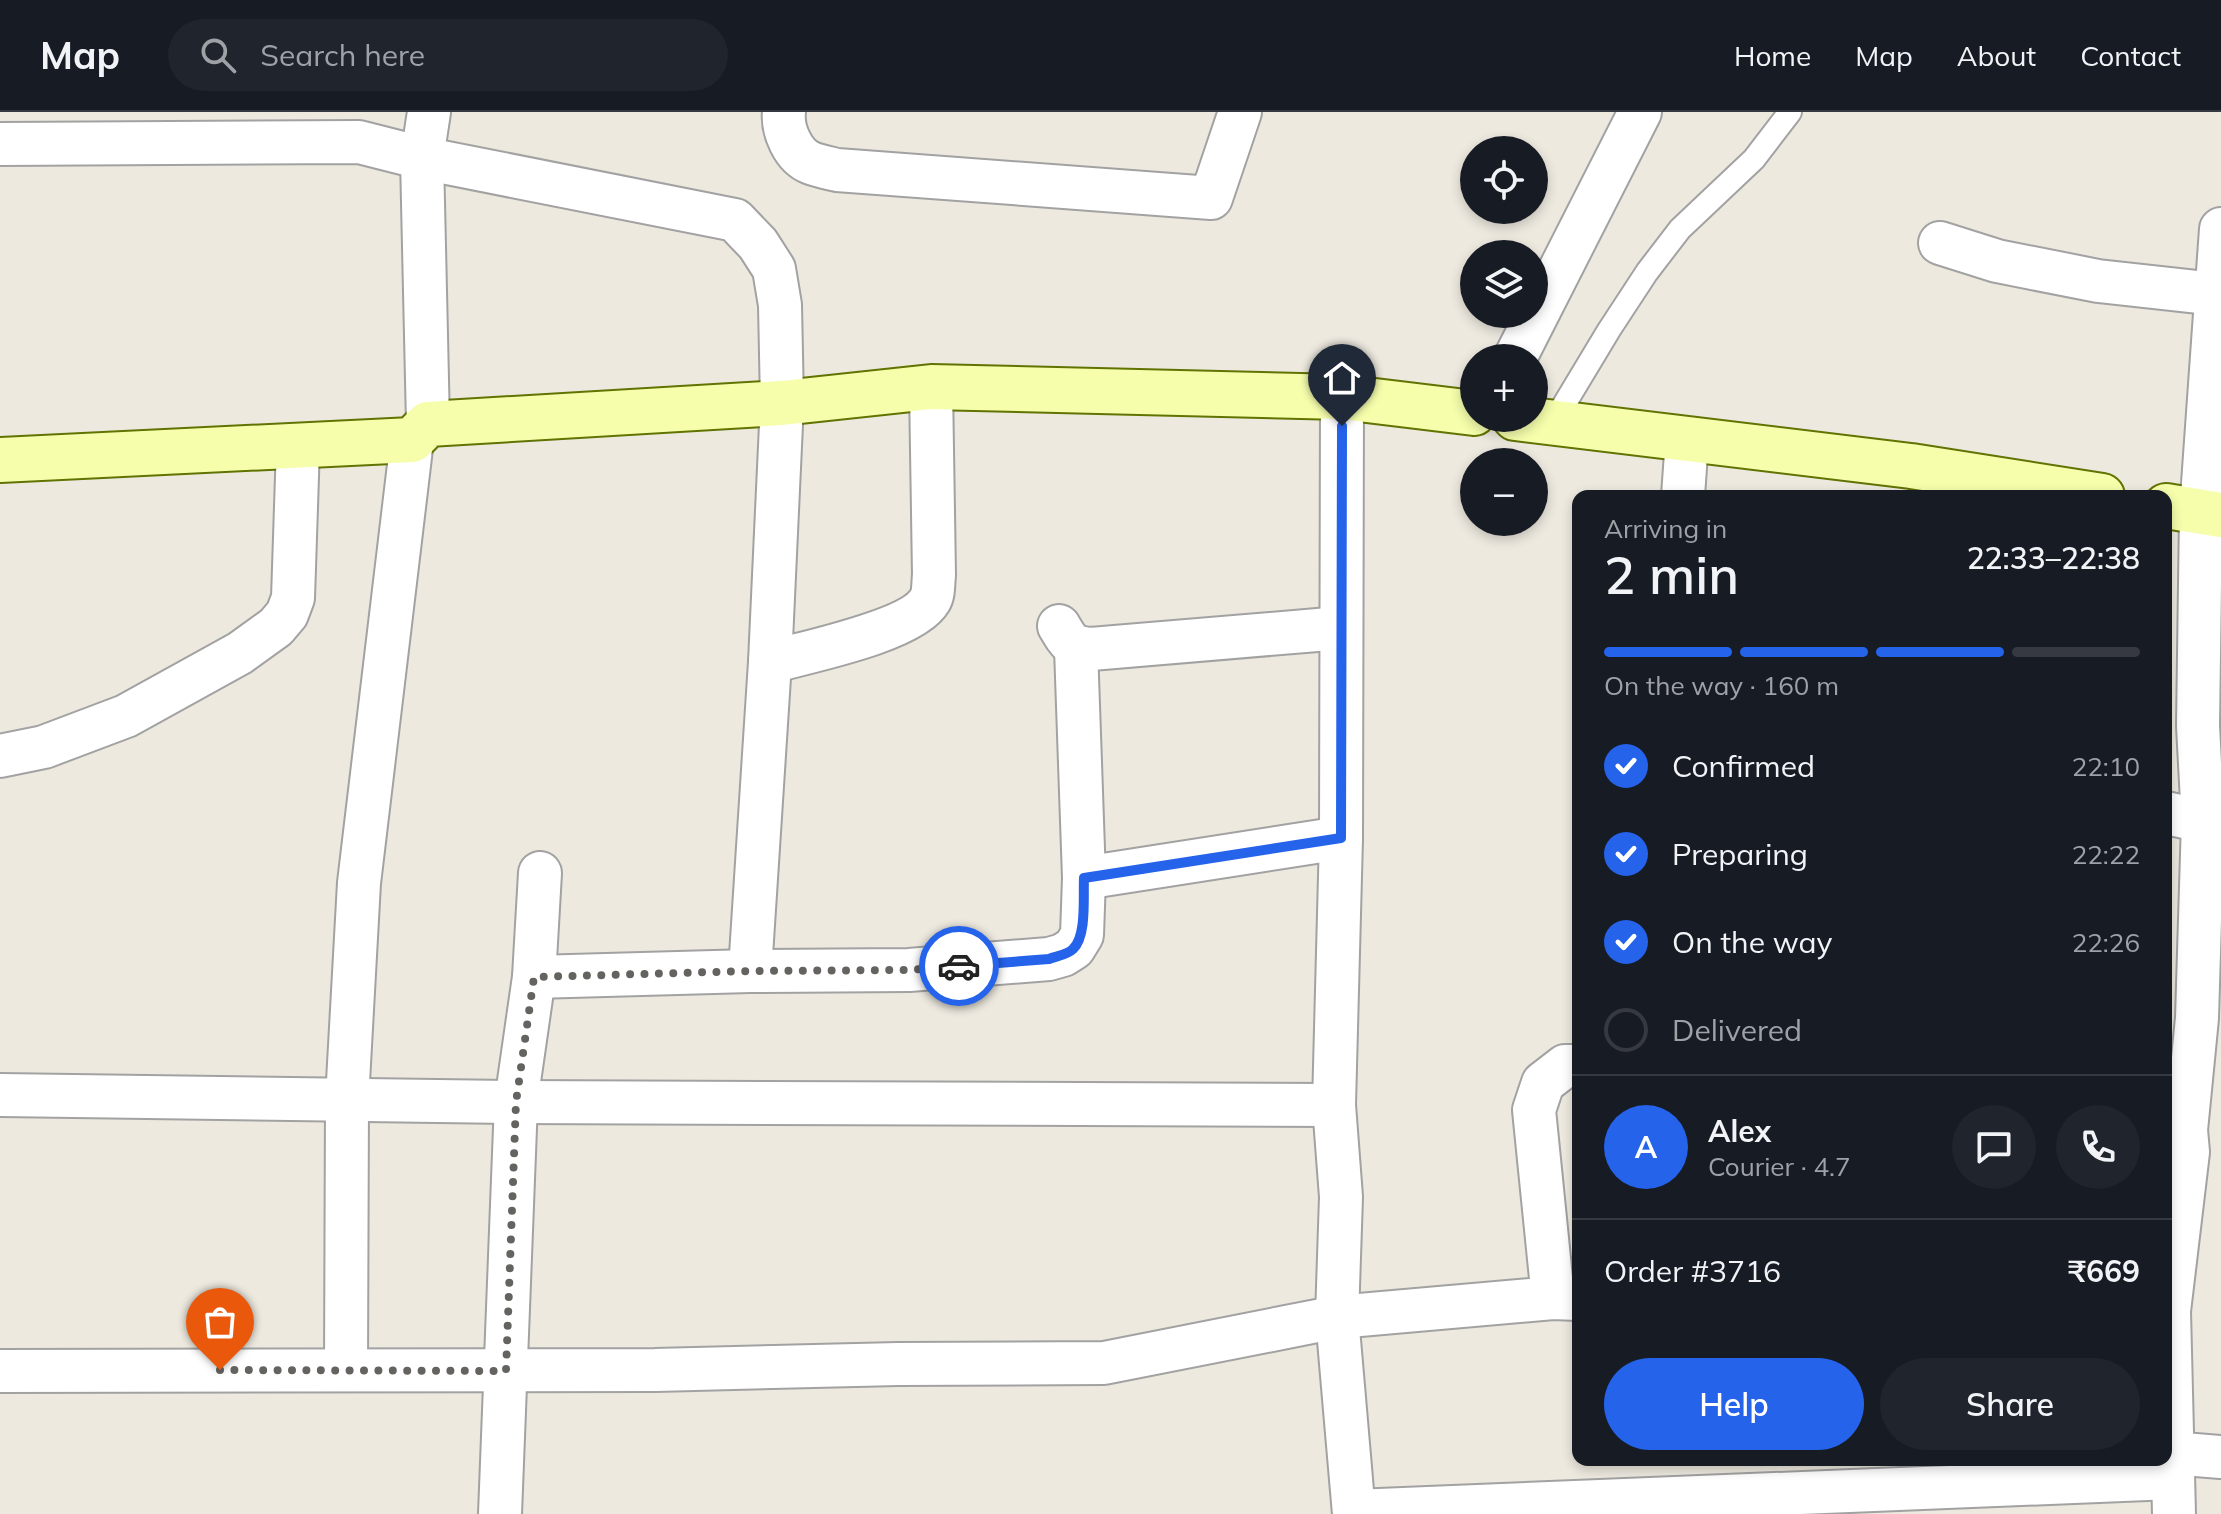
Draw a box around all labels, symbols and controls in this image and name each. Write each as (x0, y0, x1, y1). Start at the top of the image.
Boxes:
search box (168, 19, 728, 91)
text: Map (40, 31, 120, 79)
icon: search (196, 33, 240, 77)
text: Search here (260, 36, 425, 74)
text: Home (1734, 38, 1811, 73)
text: Map (1855, 38, 1913, 73)
text: About (1957, 38, 2036, 73)
text: Contact (2080, 38, 2181, 73)
map controls (1460, 136, 1548, 536)
button: locate (1460, 136, 1548, 224)
button: layers (1460, 240, 1548, 328)
pin (1308, 344, 1376, 426)
button: + (1460, 344, 1548, 432)
icon: home (1320, 356, 1364, 400)
button: − (1460, 448, 1548, 536)
text: Arriving in (1604, 512, 1727, 545)
text: 22:33–22:38 (1967, 539, 2140, 577)
text: 2 min (1604, 542, 1739, 607)
text: On the way · 160 m (1604, 669, 1839, 702)
icon: check (1604, 744, 1648, 788)
text: Confirmed (1672, 747, 1815, 785)
text: 22:10 (2072, 750, 2140, 783)
icon: check (1604, 832, 1648, 876)
text: Preparing (1672, 835, 1808, 873)
text: 22:22 (2072, 838, 2140, 871)
icon: check (1604, 920, 1648, 964)
text: On the way (1672, 923, 1832, 961)
courier (919, 926, 999, 1006)
text: 22:26 (2072, 926, 2140, 959)
icon: car (937, 944, 981, 988)
text: Delivered (1672, 1011, 1802, 1049)
button: chat (1952, 1105, 2036, 1189)
button: phone (2056, 1105, 2140, 1189)
text: Alex (1708, 1112, 1771, 1150)
text: A (1635, 1128, 1657, 1166)
text: Courier · 4.7 (1708, 1150, 1851, 1183)
text: Order #3716 (1604, 1252, 1781, 1290)
text: ₹669 (2068, 1252, 2140, 1290)
pin (186, 1288, 254, 1370)
icon: bag (198, 1300, 242, 1344)
button: Help (1604, 1358, 1864, 1450)
button: Share (1880, 1358, 2140, 1450)

